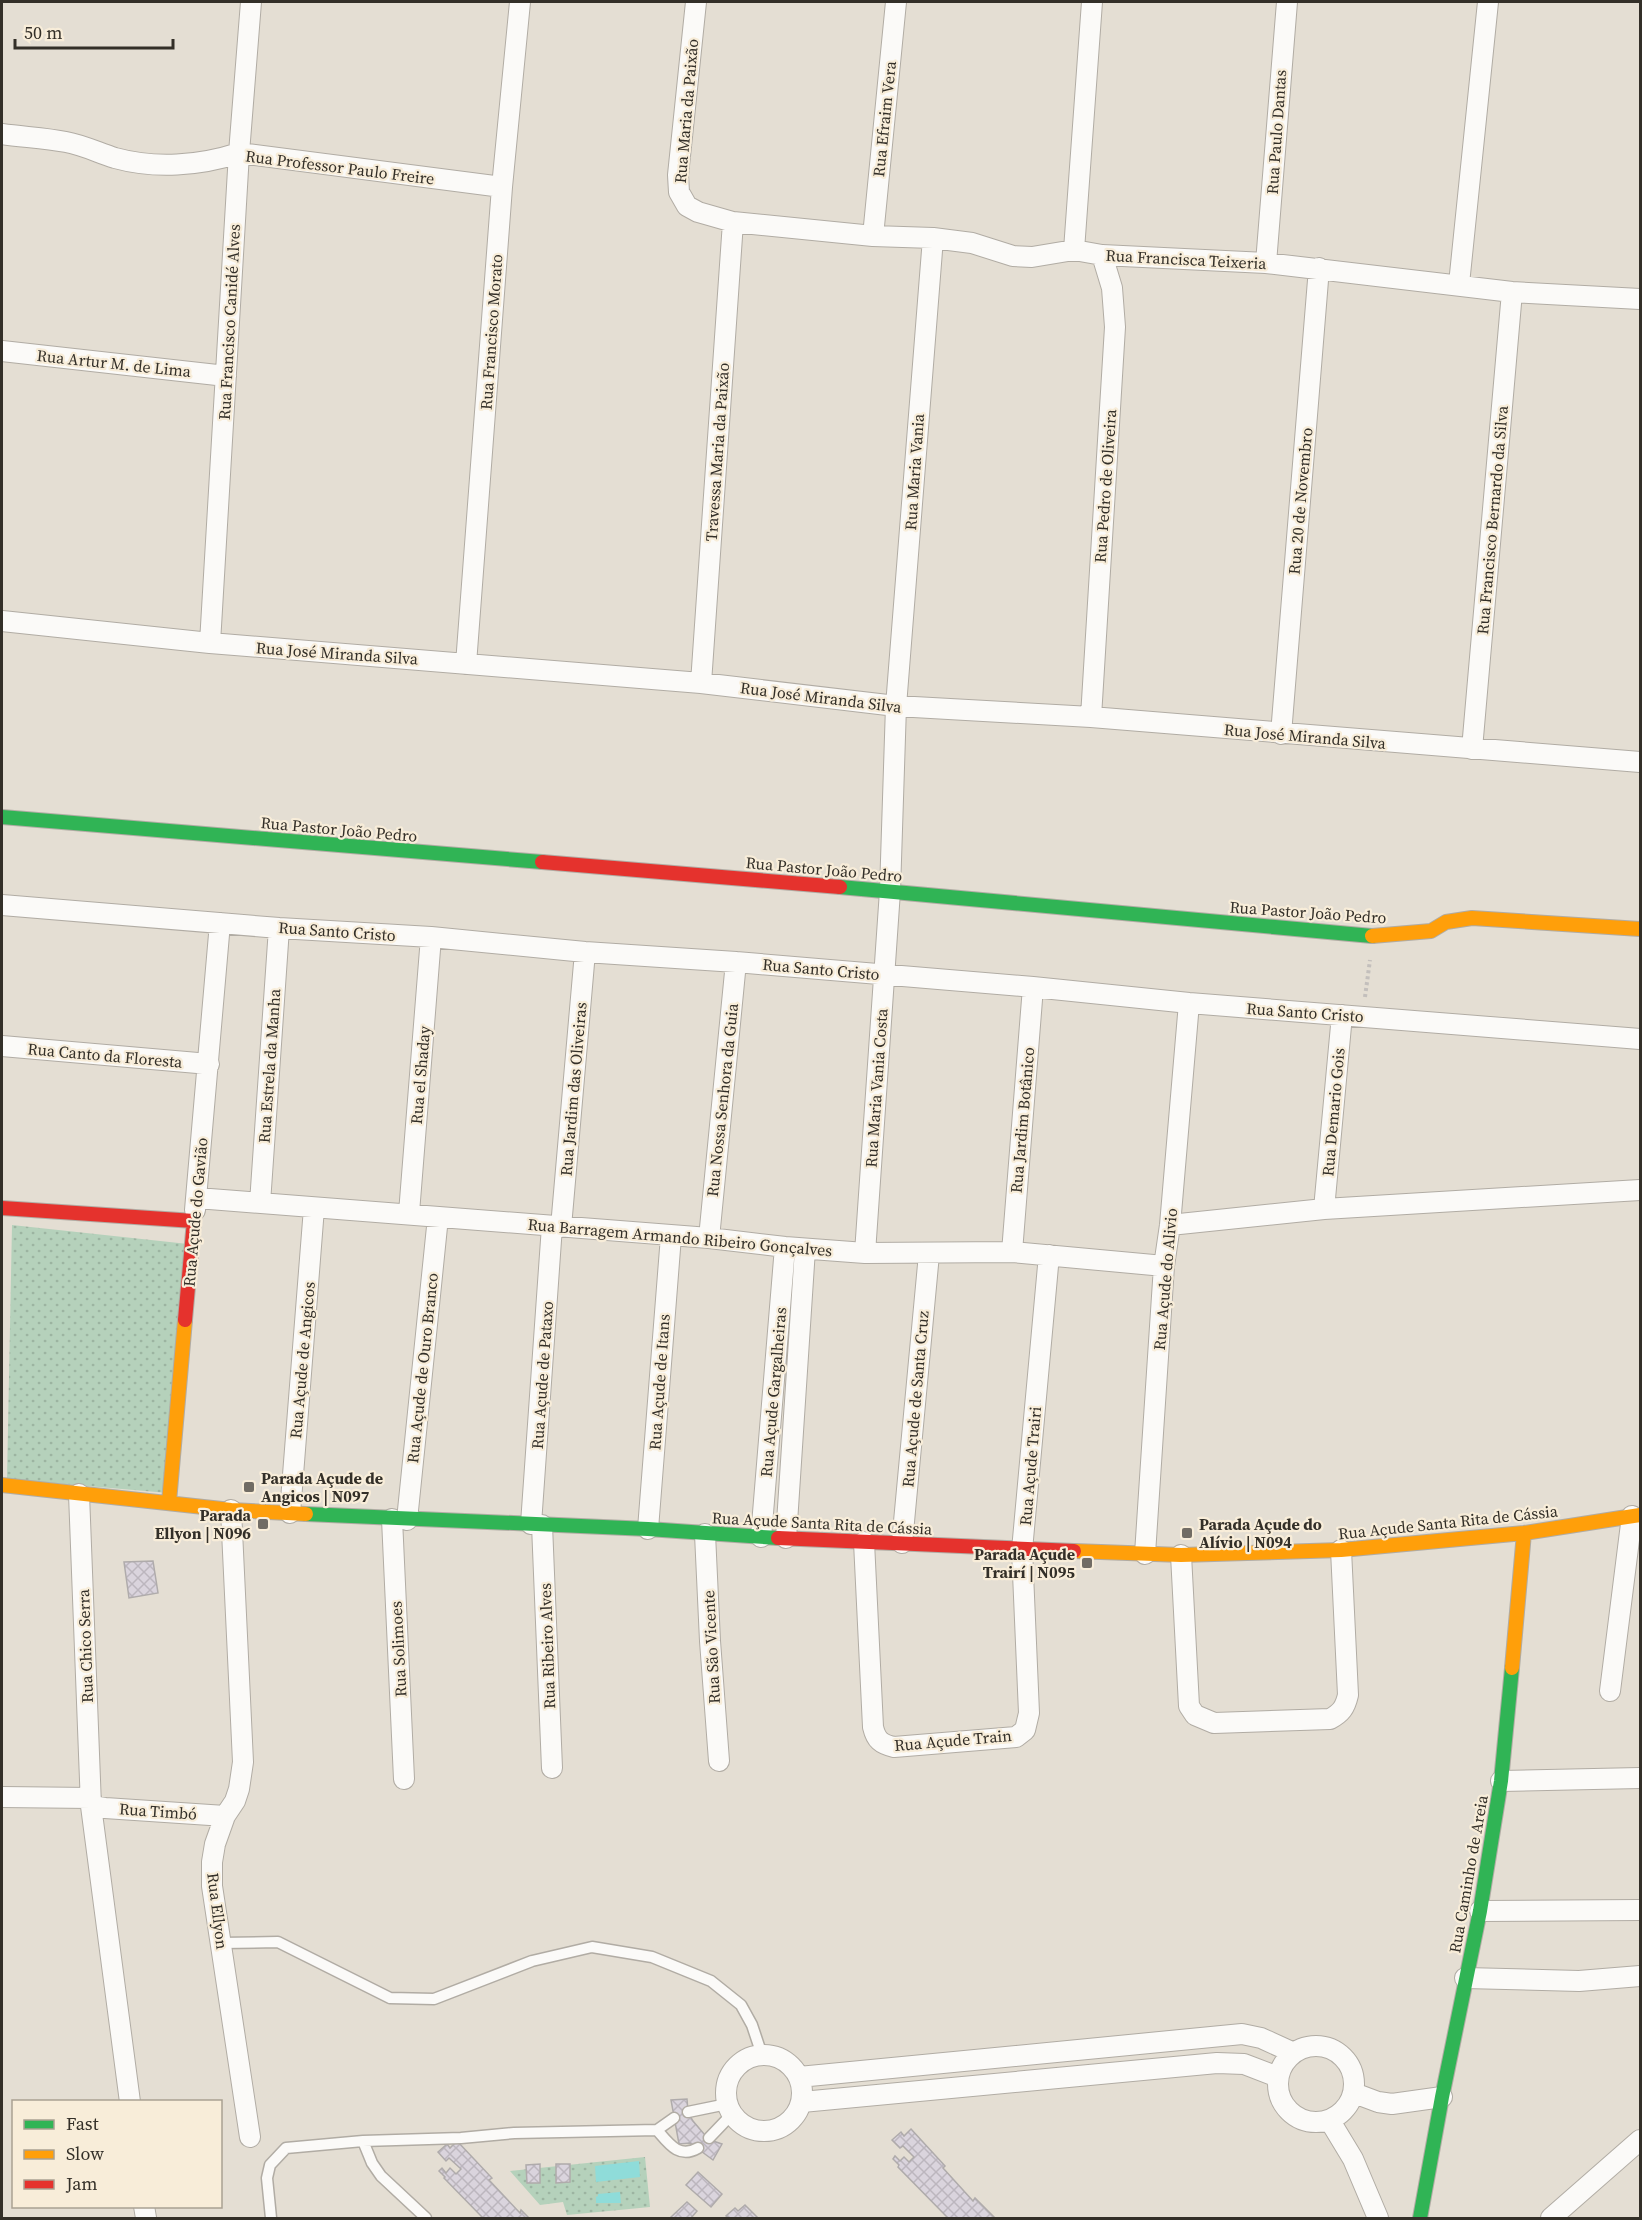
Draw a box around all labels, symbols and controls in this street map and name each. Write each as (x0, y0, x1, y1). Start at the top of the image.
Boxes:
scale bar (15, 12, 172, 50)
text: 50 m (24, 20, 62, 45)
street label: Rua Maria da Paixão (669, 37, 703, 184)
street label: Rua Efraim Vera (867, 59, 901, 178)
street label: Rua Paulo Dantas (1261, 69, 1291, 195)
street label: Rua Professor Paulo Freire (244, 144, 436, 190)
street label: Rua Francisco Canidé Alves (213, 223, 245, 421)
street label: Rua Francisca Teixeria (1105, 244, 1268, 274)
street label: Rua Francisco Morato (475, 253, 507, 411)
street label: Rua Artur M. de Lima (36, 344, 193, 382)
street label: Travessa Maria da Paixão (700, 362, 734, 542)
street label: Rua Francisco Bernardo da Silva (1471, 404, 1513, 635)
street label: Rua Pedro de Oliveira (1089, 408, 1121, 564)
street label: Rua Maria Vania (899, 412, 929, 531)
street label: Rua 20 de Novembro (1283, 426, 1317, 575)
street label: Rua José Miranda Silva (255, 636, 420, 670)
street label: Rua José Miranda Silva (739, 676, 904, 718)
street label: Rua José Miranda Silva (1223, 718, 1388, 754)
street label: Rua Pastor João Pedro (260, 811, 419, 847)
street label: Rua Pastor João Pedro (745, 851, 904, 887)
street label: Rua Pastor João Pedro (1229, 896, 1387, 928)
street label: Rua Santo Cristo (278, 916, 397, 946)
street label: Rua Santo Cristo (761, 953, 881, 985)
street label: Rua Estrela da Manha (253, 987, 285, 1144)
street label: Rua Santo Cristo (1246, 997, 1365, 1027)
street label: Rua Jardim das Oliveiras (554, 1001, 592, 1177)
street label: Rua Nossa Senhora da Guia (701, 1001, 743, 1198)
street label: Rua Maria Vania Costa (859, 1007, 893, 1168)
street label: Rua el Shaday (405, 1024, 435, 1125)
street label: Rua Canto da Floresta (27, 1037, 184, 1073)
street label: Rua Jardim Botânico (1005, 1046, 1039, 1194)
street label: Rua Demario Gois (1316, 1047, 1350, 1177)
street label: Rua Açude do Gavião (178, 1136, 213, 1288)
street label: Rua Açude do Alivio (1148, 1207, 1182, 1351)
street label: Rua Barragem Armando Ribeiro Gonçalves (527, 1213, 833, 1261)
street label: Rua Açude de Ouro Branco (401, 1271, 443, 1464)
street label: Rua Açude de Angicos (284, 1281, 320, 1439)
street label: Rua Açude de Pataxo (526, 1300, 558, 1450)
street label: Rua Açude Gargalheiras (755, 1306, 791, 1478)
street label: Rua Açude de Santa Cruz (896, 1310, 934, 1488)
street label: Rua Açude de Itans (643, 1313, 675, 1451)
street label: Rua Açude Trairi (1014, 1405, 1046, 1527)
place label: Parada Açude de Angicos | N097 (261, 1467, 383, 1507)
marker: Parada Açude de Angicos | N097 (242, 1480, 256, 1494)
street label: Rua Açude Santa Rita de Cássia (1337, 1499, 1560, 1544)
place label: Parada Ellyon | N096 (155, 1504, 251, 1544)
street label: Rua Açude Santa Rita de Cássia (711, 1506, 934, 1540)
place label: Parada Açude do Alívio | N094 (1199, 1513, 1322, 1553)
marker: Parada Ellyon | N096 (256, 1517, 270, 1531)
marker: Parada Açude do Alívio | N094 (1180, 1526, 1194, 1540)
place label: Parada Açude Trairí | N095 (974, 1543, 1075, 1583)
marker: Parada Açude Trairí | N095 (1080, 1556, 1094, 1570)
street label: Rua Ribeiro Alves (534, 1583, 560, 1709)
street label: Rua Chico Serra (72, 1588, 98, 1703)
street label: Rua São Vicente (697, 1590, 725, 1704)
street label: Rua Solimoes (384, 1600, 411, 1698)
street label: Rua Açude Train (893, 1724, 1013, 1756)
street label: Rua Caminho de Areia (1443, 1793, 1493, 1955)
street label: Rua Timbó (118, 1797, 198, 1825)
street label: Rua Ellyon (202, 1872, 234, 1951)
legend (12, 2100, 222, 2208)
text: Fast (66, 2111, 99, 2136)
text: Slow (66, 2141, 104, 2166)
text: Jam (65, 2171, 98, 2196)

